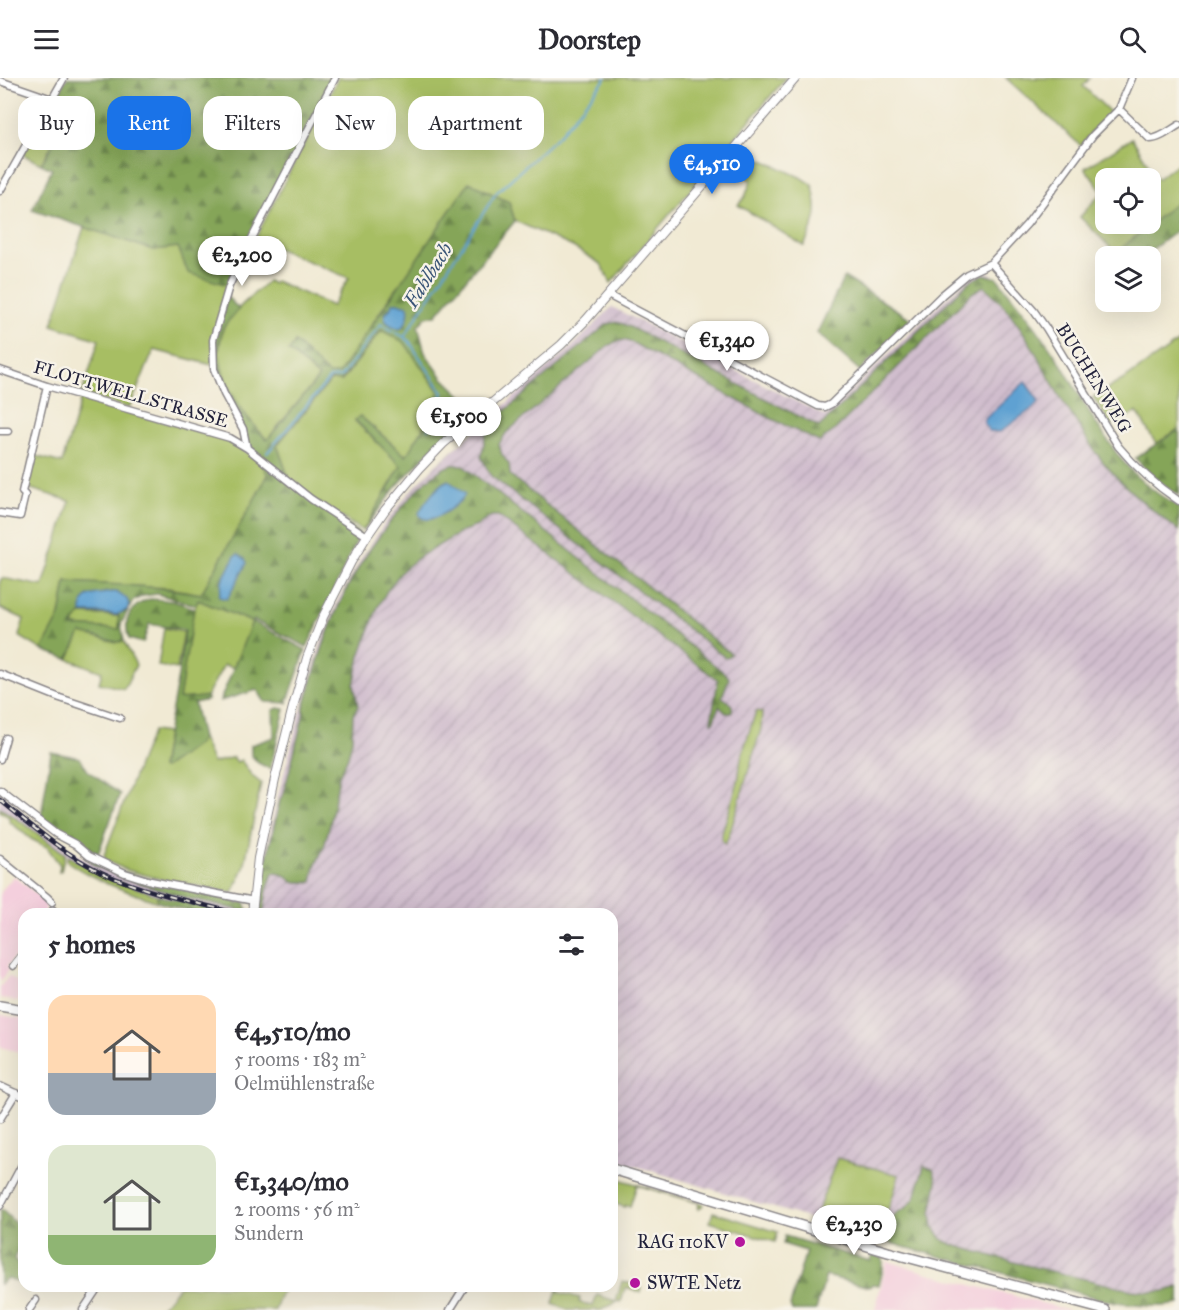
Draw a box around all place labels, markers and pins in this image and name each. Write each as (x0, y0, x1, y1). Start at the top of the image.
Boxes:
pin: €4,510 (663, 144, 761, 195)
pin: €2,200 (193, 236, 291, 287)
pin: €1,340 (678, 321, 776, 372)
pin: €1,500 (410, 397, 508, 448)
pin: €2,230 (805, 1205, 903, 1256)
place label: RAG 110KV (637, 1231, 729, 1253)
marker: RAG 110KV (733, 1235, 747, 1249)
place label: SWTE Netz (647, 1272, 741, 1294)
marker: SWTE Netz (628, 1276, 642, 1290)

